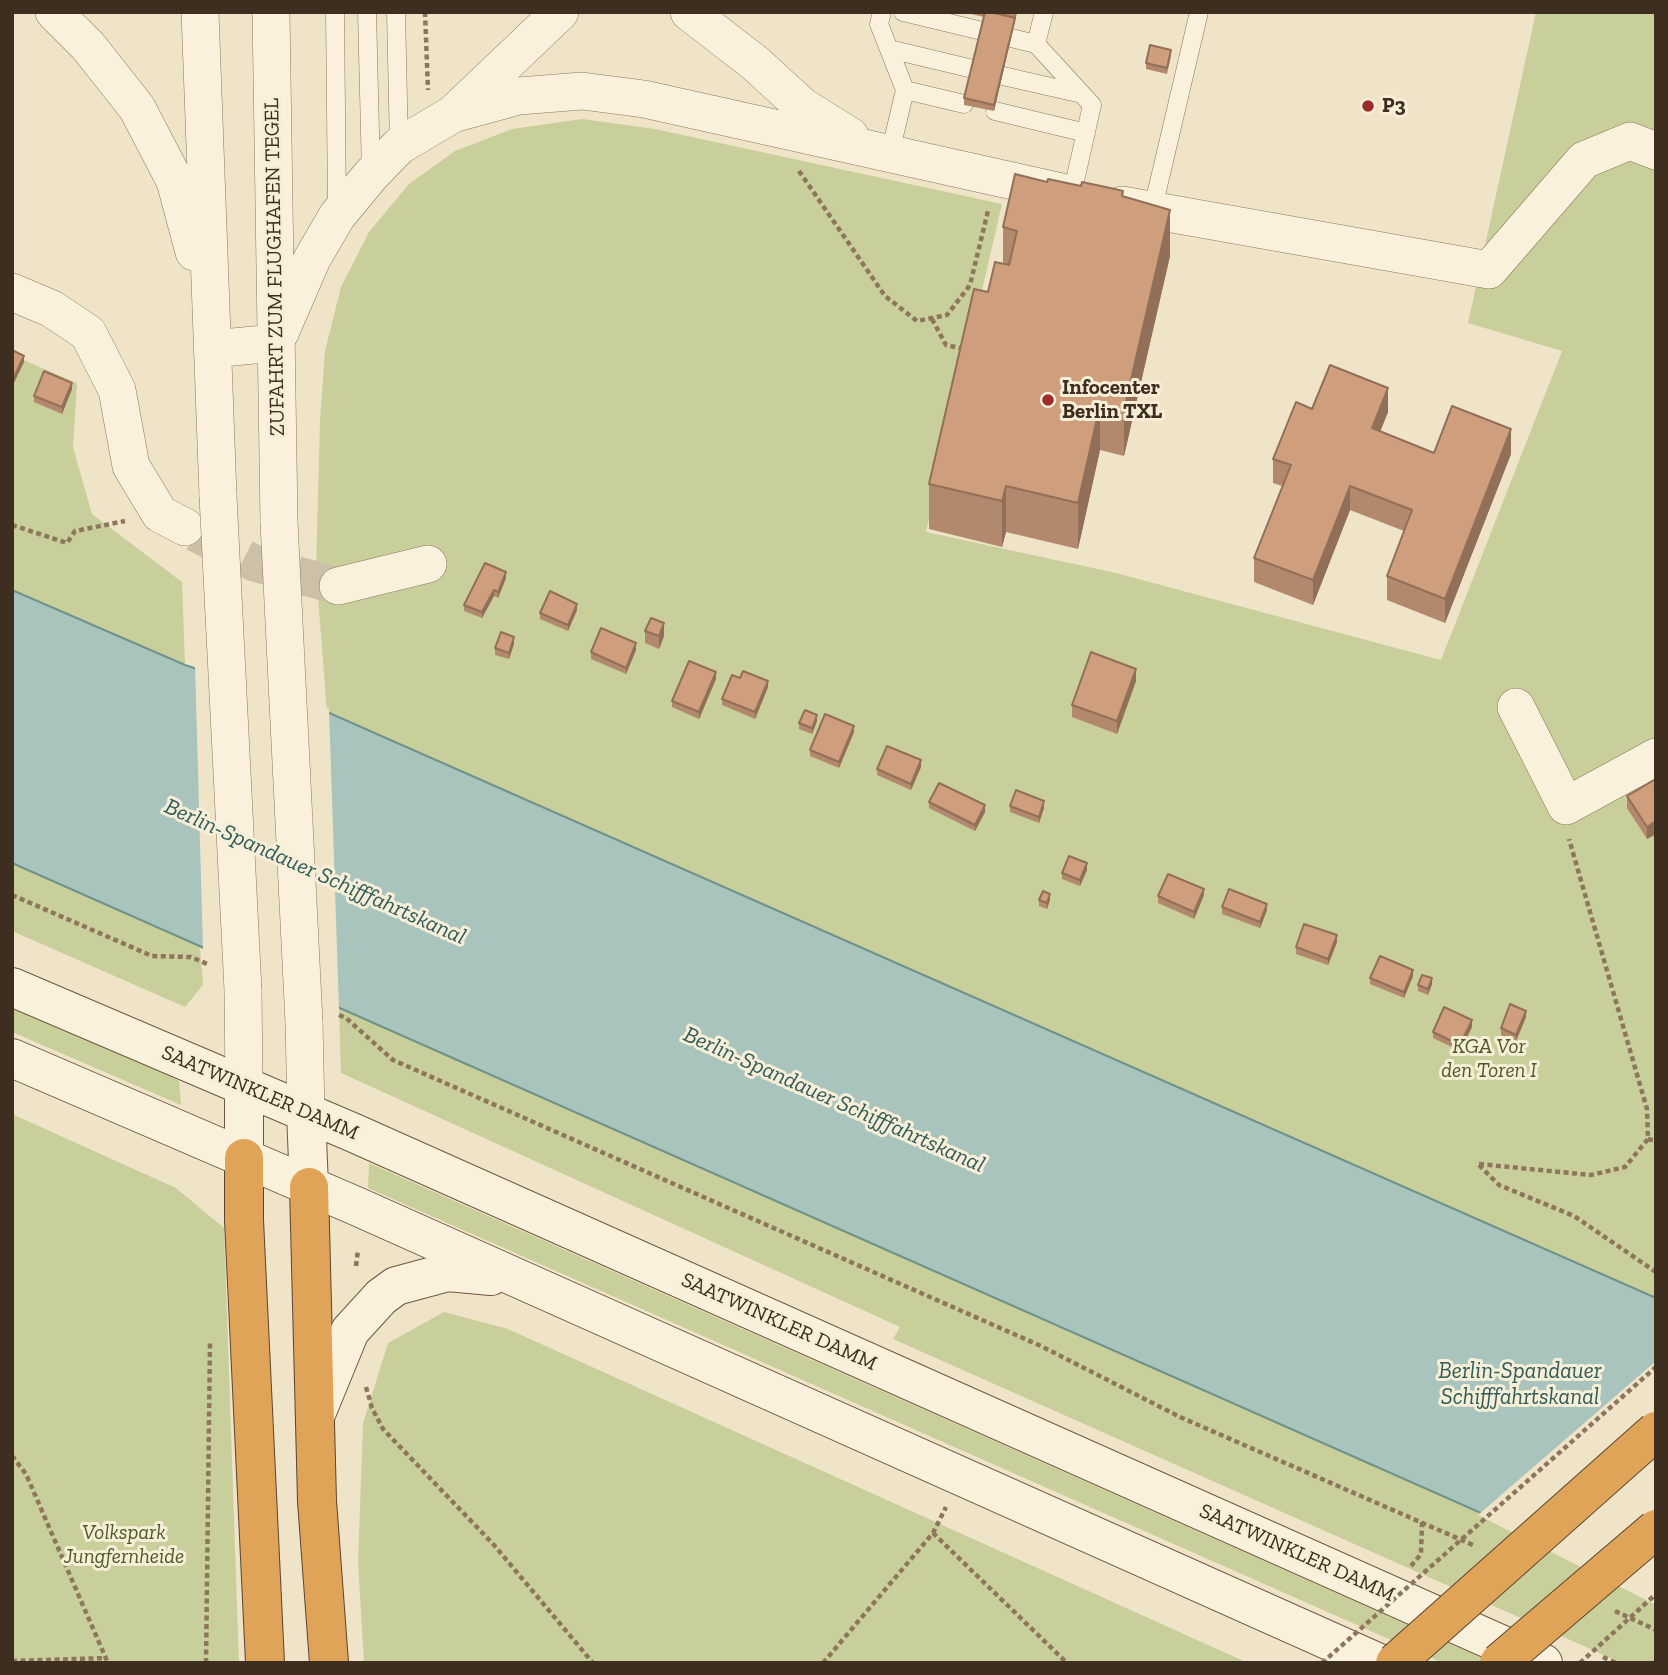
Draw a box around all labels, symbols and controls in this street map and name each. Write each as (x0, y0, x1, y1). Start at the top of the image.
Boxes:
place label: P3 (1382, 93, 1406, 119)
street label: ZUFAHRT ZUM FLUGHAFEN TEGEL (259, 98, 291, 436)
marker: P3 (1360, 98, 1376, 114)
place label: Infocenter Berlin TXL (1062, 375, 1162, 425)
marker: Infocenter Berlin TXL (1040, 392, 1056, 408)
water label: Berlin-Spandauer Schifffahrtskanal (160, 793, 470, 951)
water label: Berlin-Spandauer Schifffahrtskanal (679, 1021, 989, 1179)
park label: KGA Vor den Toren I (1441, 1034, 1537, 1084)
street label: SAATWINKLER DAMM (158, 1040, 362, 1146)
street label: SAATWINKLER DAMM (677, 1267, 881, 1377)
water label: Berlin-Spandauer Schifffahrtskanal (1438, 1357, 1602, 1411)
street label: SAATWINKLER DAMM (1195, 1498, 1399, 1608)
park label: Volkspark Jungfernheide (64, 1520, 184, 1570)

